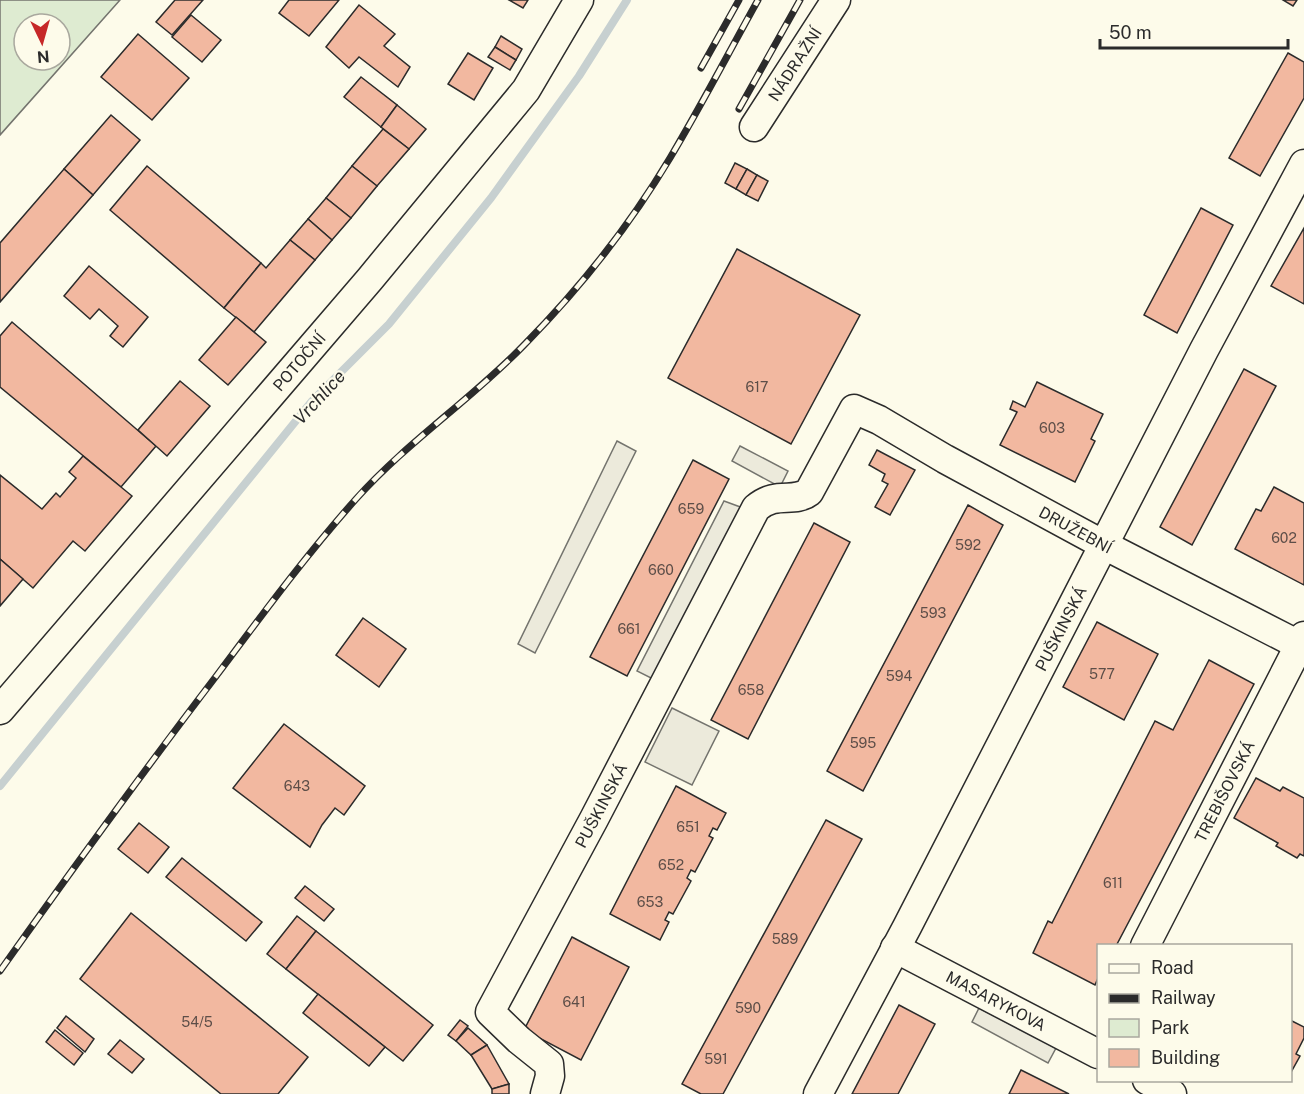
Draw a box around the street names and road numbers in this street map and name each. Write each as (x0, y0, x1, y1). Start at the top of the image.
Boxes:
street label: NÁDRAŽNÍ (764, 23, 826, 104)
street label: POTOČNÍ (269, 328, 330, 395)
street label: DRUŽEBNÍ (1036, 502, 1117, 557)
street label: PUŠKINSKÁ (1031, 582, 1090, 674)
street label: TREBIŠOVSKÁ (1191, 737, 1258, 845)
street label: PUŠKINSKÁ (571, 759, 631, 851)
street label: MASARYKOVA (943, 967, 1049, 1035)

